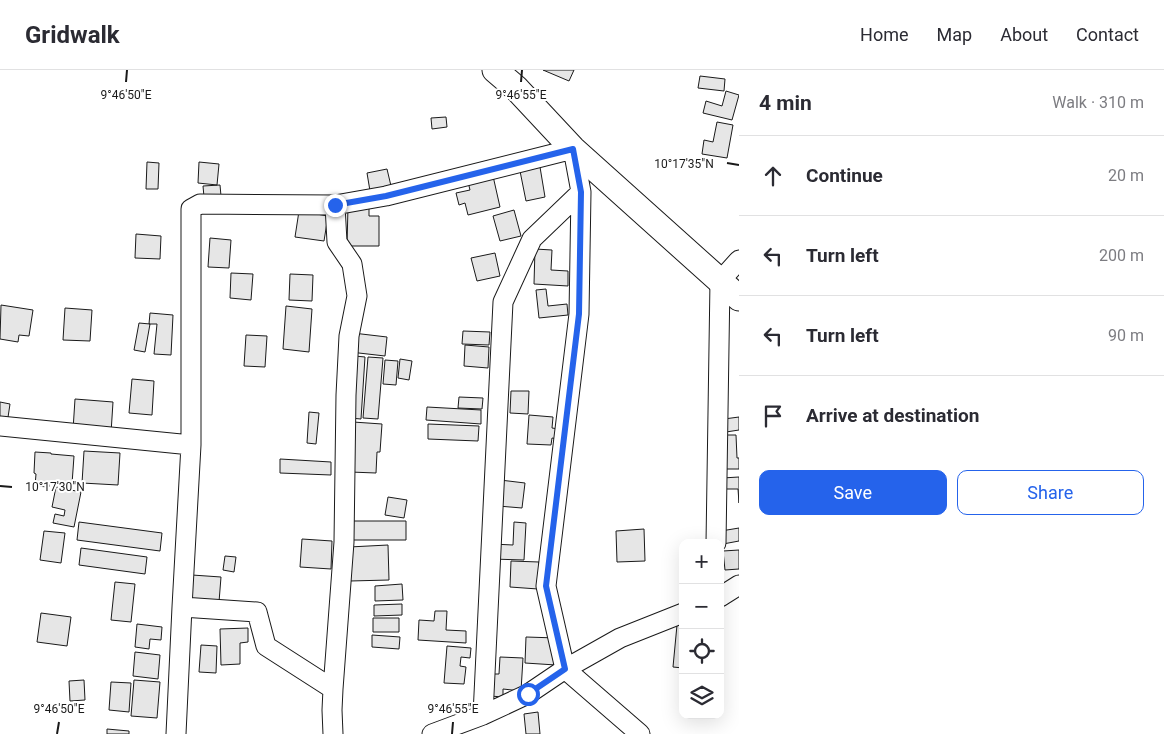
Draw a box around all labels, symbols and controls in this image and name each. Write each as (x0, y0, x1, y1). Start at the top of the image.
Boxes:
text: Gridwalk (25, 21, 120, 49)
text: Home (860, 24, 909, 45)
text: Map (937, 24, 972, 45)
text: About (1000, 24, 1048, 45)
text: Contact (1076, 24, 1139, 45)
text: 9°46'50"E (101, 88, 152, 102)
text: 9°46'55"E (496, 88, 547, 102)
text: 4 min (759, 91, 812, 115)
text: Walk · 310 m (1052, 93, 1144, 112)
text: 10°17'35"N (654, 157, 714, 171)
icon: ahead (759, 162, 787, 190)
text: Continue (806, 164, 883, 187)
text: 20 m (1108, 166, 1144, 185)
route end (324, 194, 347, 217)
icon: left (759, 242, 787, 270)
text: Turn left (806, 244, 879, 267)
text: 200 m (1099, 246, 1144, 265)
icon: left (759, 322, 787, 350)
text: Turn left (806, 324, 879, 347)
text: 90 m (1108, 326, 1144, 345)
icon: arrive (759, 402, 787, 430)
text: Arrive at destination (806, 404, 979, 427)
button: Save (759, 470, 947, 515)
button: Share (957, 470, 1144, 515)
text: 10°17'30"N (25, 480, 85, 494)
map controls (679, 539, 724, 719)
button: + (679, 539, 724, 584)
button: − (679, 584, 724, 629)
button: locate (679, 629, 724, 674)
button: layers (679, 674, 724, 719)
route start (517, 683, 540, 706)
text: 9°46'50"E (34, 702, 85, 716)
text: 9°46'55"E (428, 702, 479, 716)

